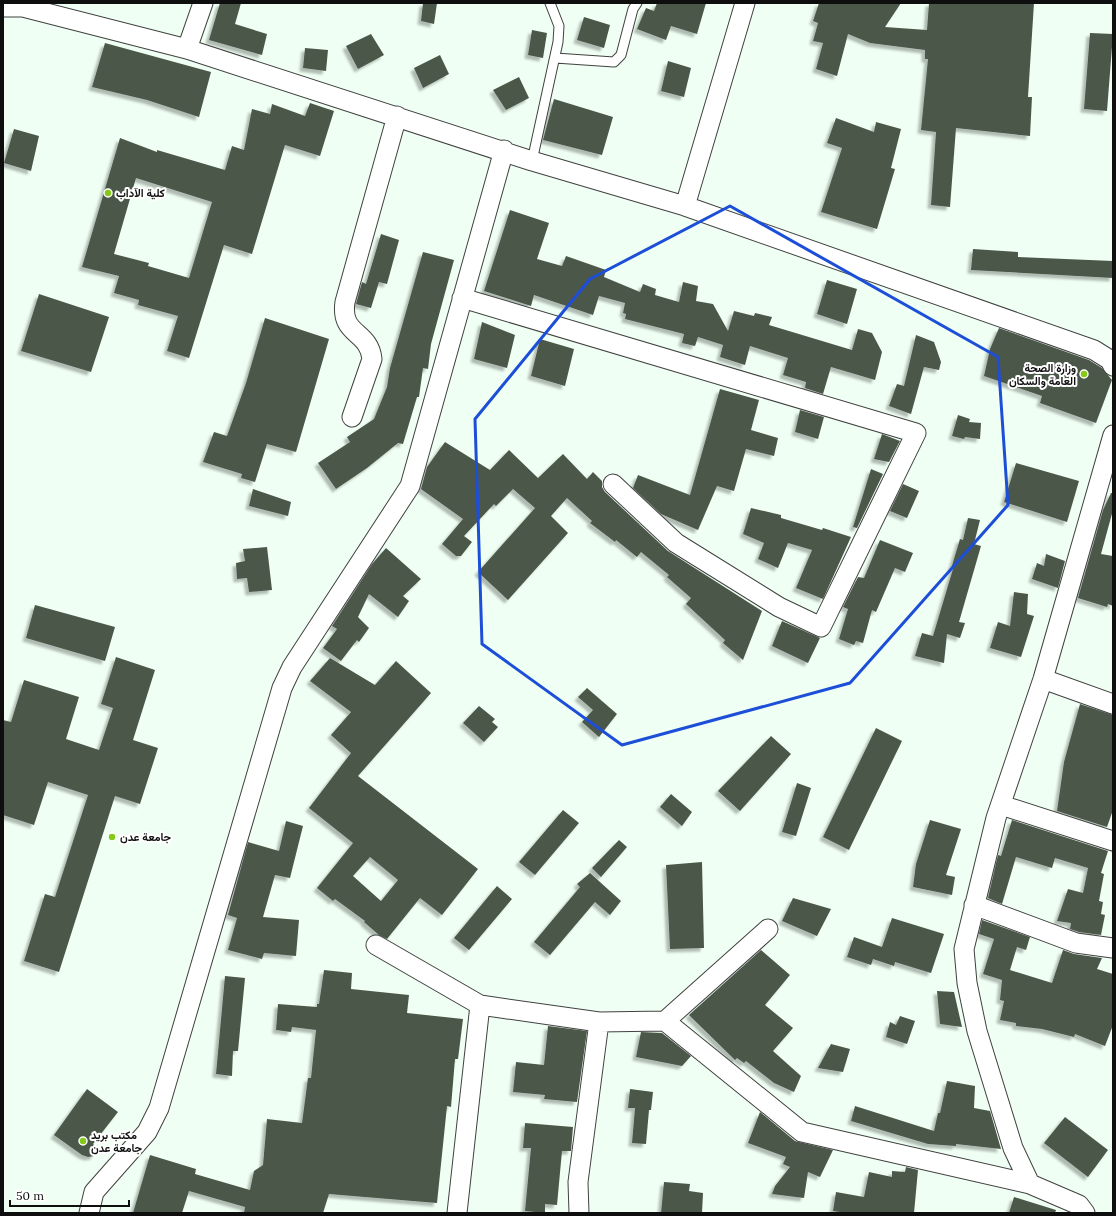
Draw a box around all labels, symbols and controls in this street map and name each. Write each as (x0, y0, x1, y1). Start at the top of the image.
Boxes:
place label: كلية الآداب (116, 186, 165, 200)
marker: كلية الآداب (103, 188, 113, 198)
place label: وزارة الصحة العامة والسكان (1009, 361, 1076, 388)
marker: وزارة الصحة العامة والسكان (1079, 369, 1089, 379)
place label: جامعة عدن (120, 830, 171, 844)
marker: جامعة عدن (107, 832, 117, 842)
place label: مكتب بريد جامعة عدن (91, 1128, 142, 1155)
marker: مكتب بريد جامعة عدن (78, 1136, 88, 1146)
scale bar (10, 1182, 129, 1208)
text: 50 m (16, 1188, 44, 1203)

